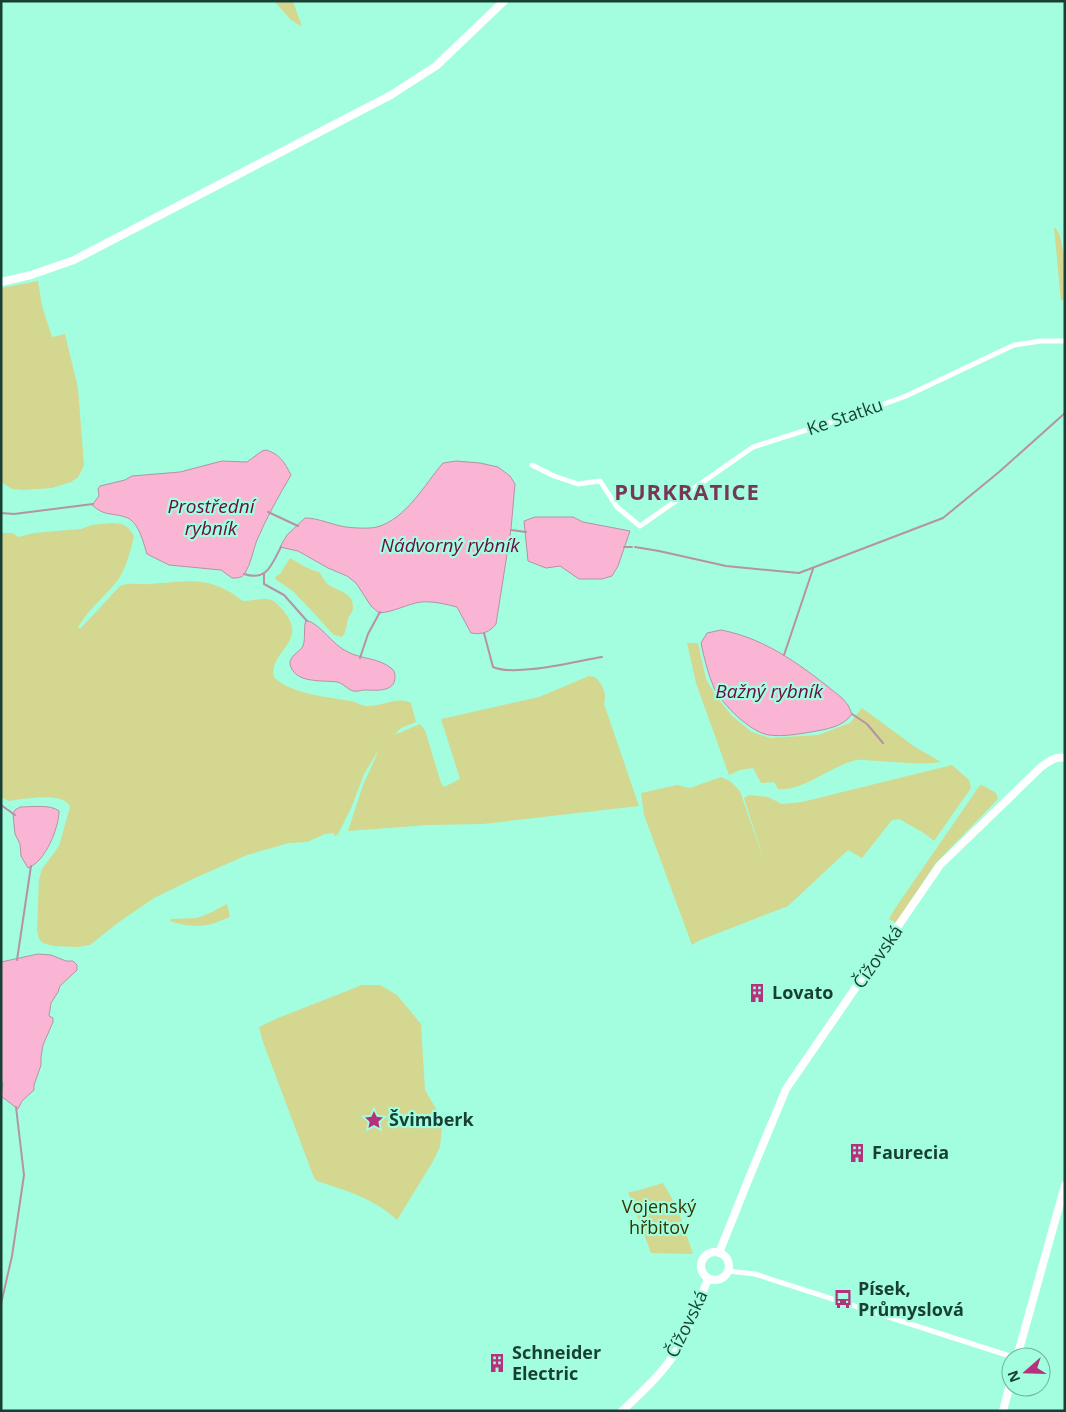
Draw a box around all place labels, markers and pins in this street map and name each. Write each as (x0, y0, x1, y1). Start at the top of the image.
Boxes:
place label: Lovato (772, 980, 833, 1004)
building icon: Lovato (746, 982, 768, 1004)
place label: Švimberk (389, 1107, 475, 1131)
place icon: Švimberk (363, 1109, 385, 1131)
place label: Faurecia (872, 1140, 949, 1164)
building icon: Faurecia (846, 1142, 868, 1164)
place label: Písek, Průmyslová (858, 1276, 964, 1321)
bus stop icon: Písek, Průmyslová (832, 1288, 854, 1310)
place label: Schneider Electric (512, 1340, 601, 1385)
building icon: Schneider Electric (486, 1352, 508, 1374)

